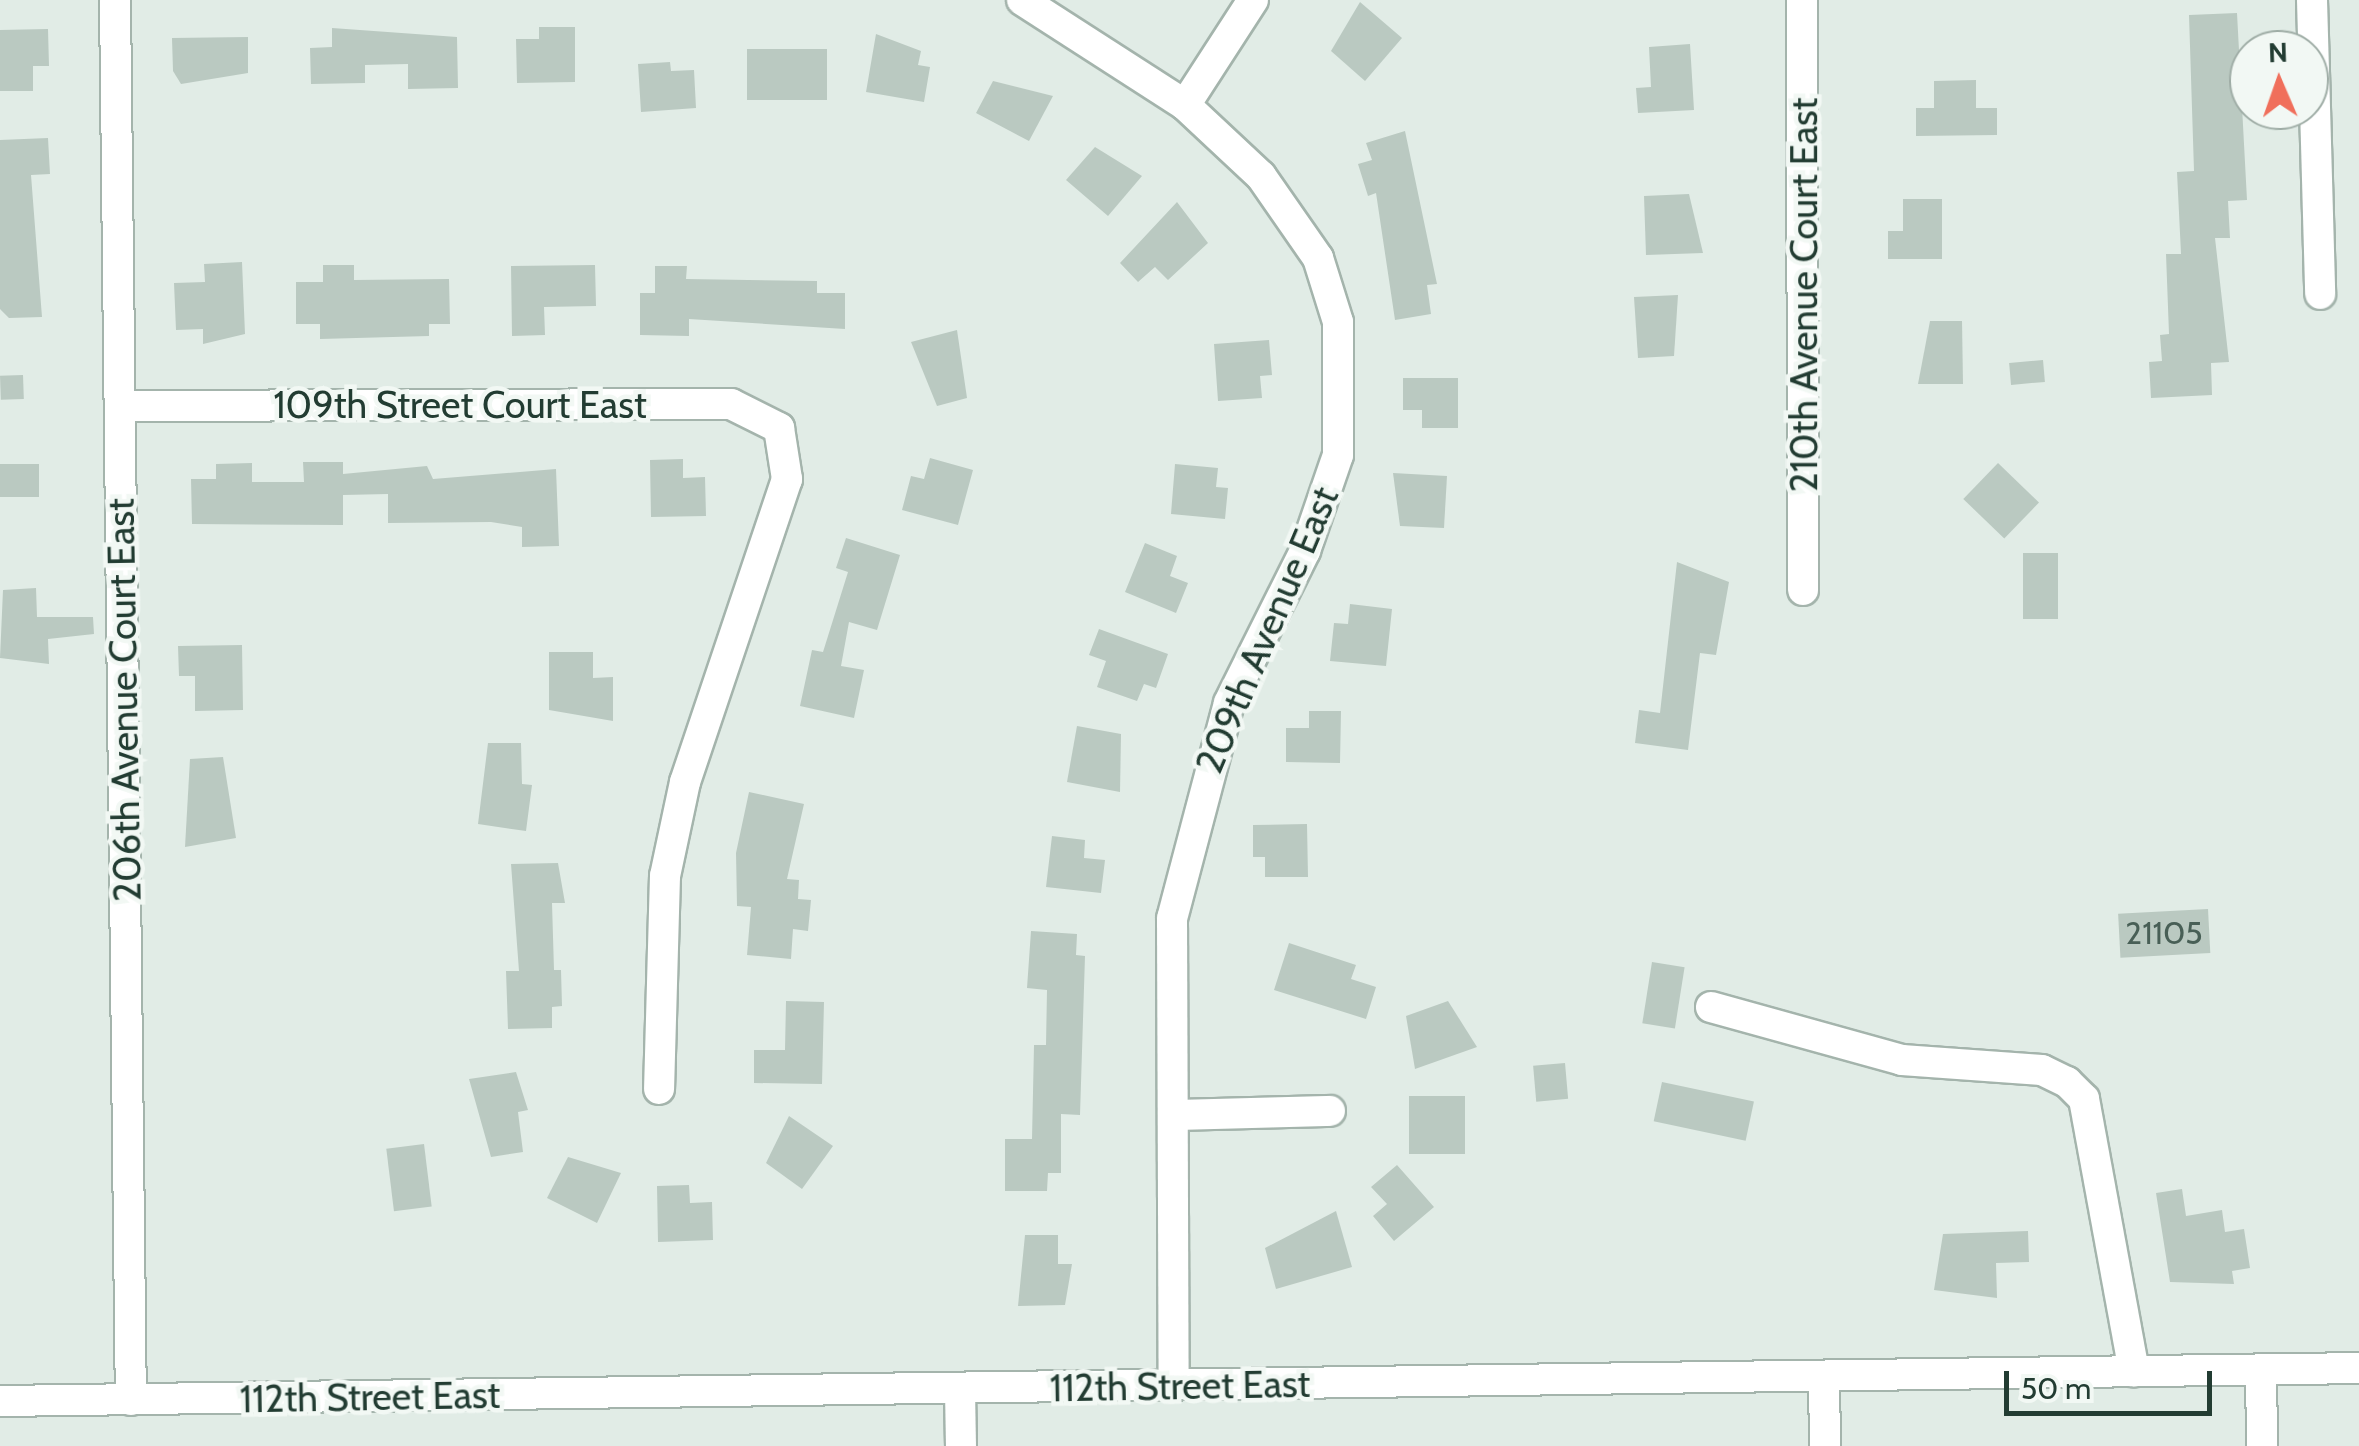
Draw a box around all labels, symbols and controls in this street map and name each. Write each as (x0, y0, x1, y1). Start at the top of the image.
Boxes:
north arrow (2229, 30, 2329, 130)
text: N (2268, 35, 2289, 69)
street label: 210th Avenue Court East (1781, 98, 1827, 492)
street label: 109th Street Court East (273, 382, 647, 428)
street label: 209th Avenue East (1186, 480, 1348, 780)
street label: 206th Avenue Court East (98, 498, 150, 902)
house number: 21105 (2125, 914, 2203, 952)
scale bar (2009, 1351, 2216, 1413)
street label: 112th Street East (1049, 1361, 1311, 1411)
text: 50 m (2021, 1370, 2091, 1407)
street label: 112th Street East (239, 1372, 501, 1422)

